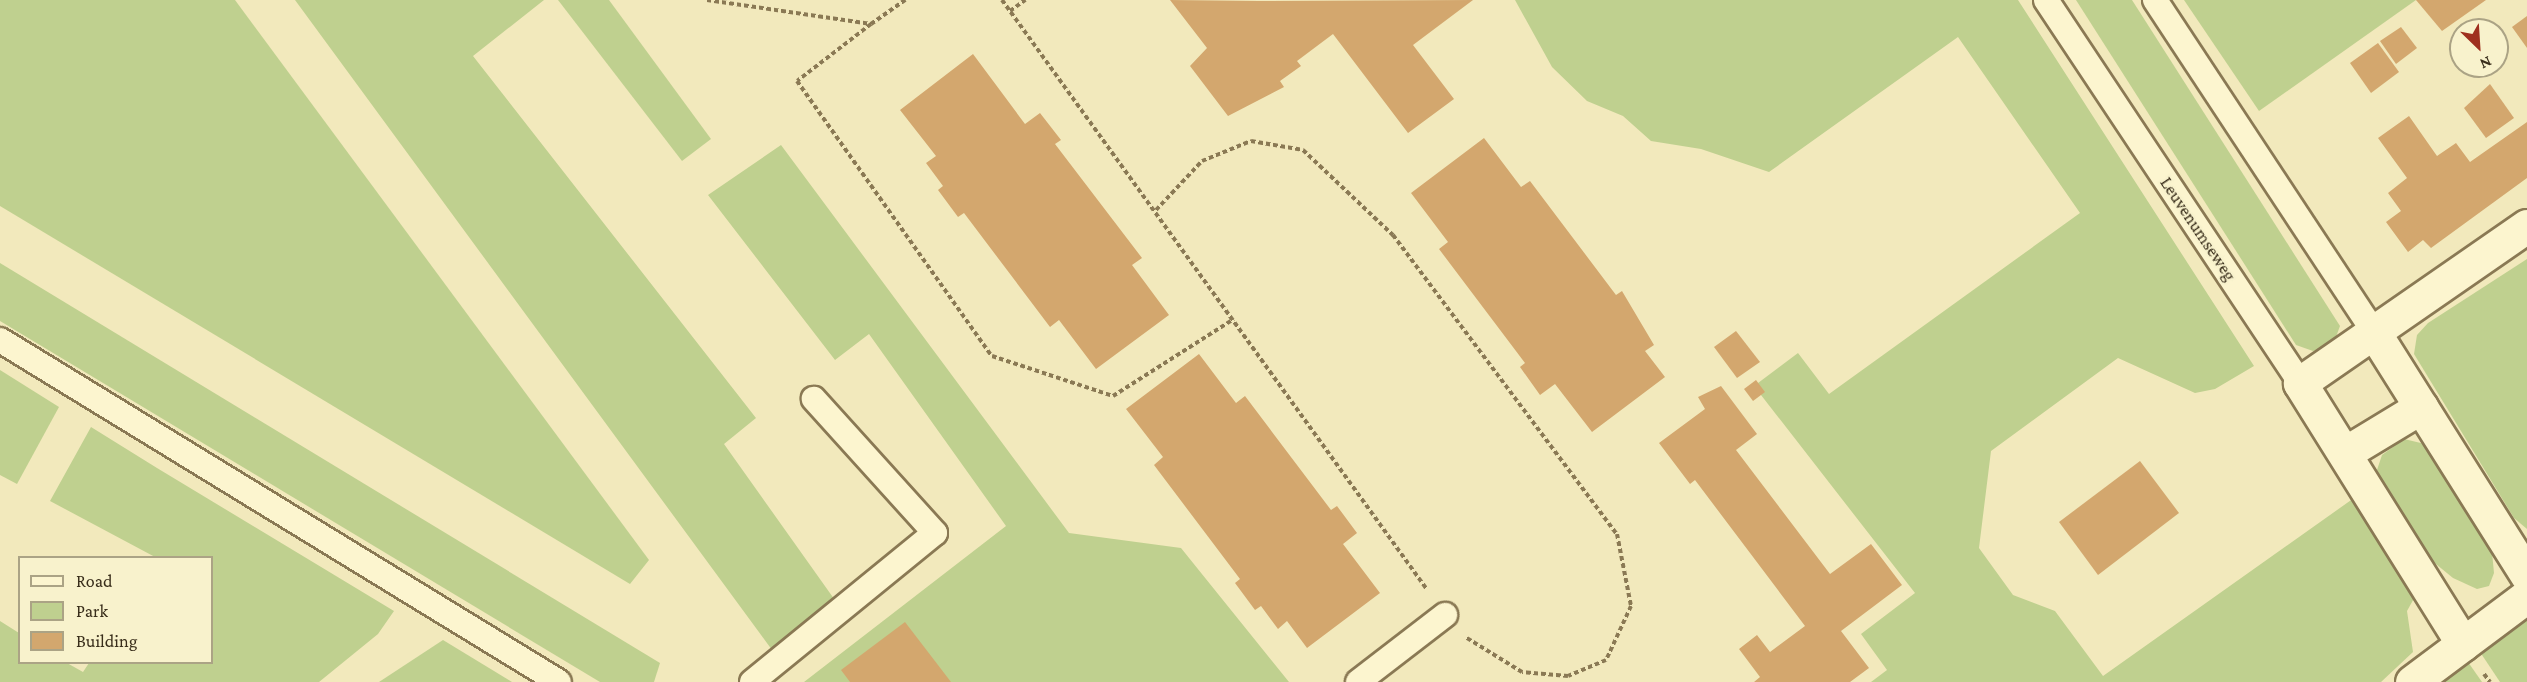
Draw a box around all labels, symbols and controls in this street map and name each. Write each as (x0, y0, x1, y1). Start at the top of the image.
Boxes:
north arrow (2449, 18, 2509, 78)
text: N (2477, 53, 2495, 73)
street label: Leuvenumseweg (2155, 173, 2241, 285)
legend (18, 556, 213, 664)
text: Road (76, 571, 113, 591)
text: Park (76, 601, 108, 621)
text: Building (76, 631, 137, 651)

